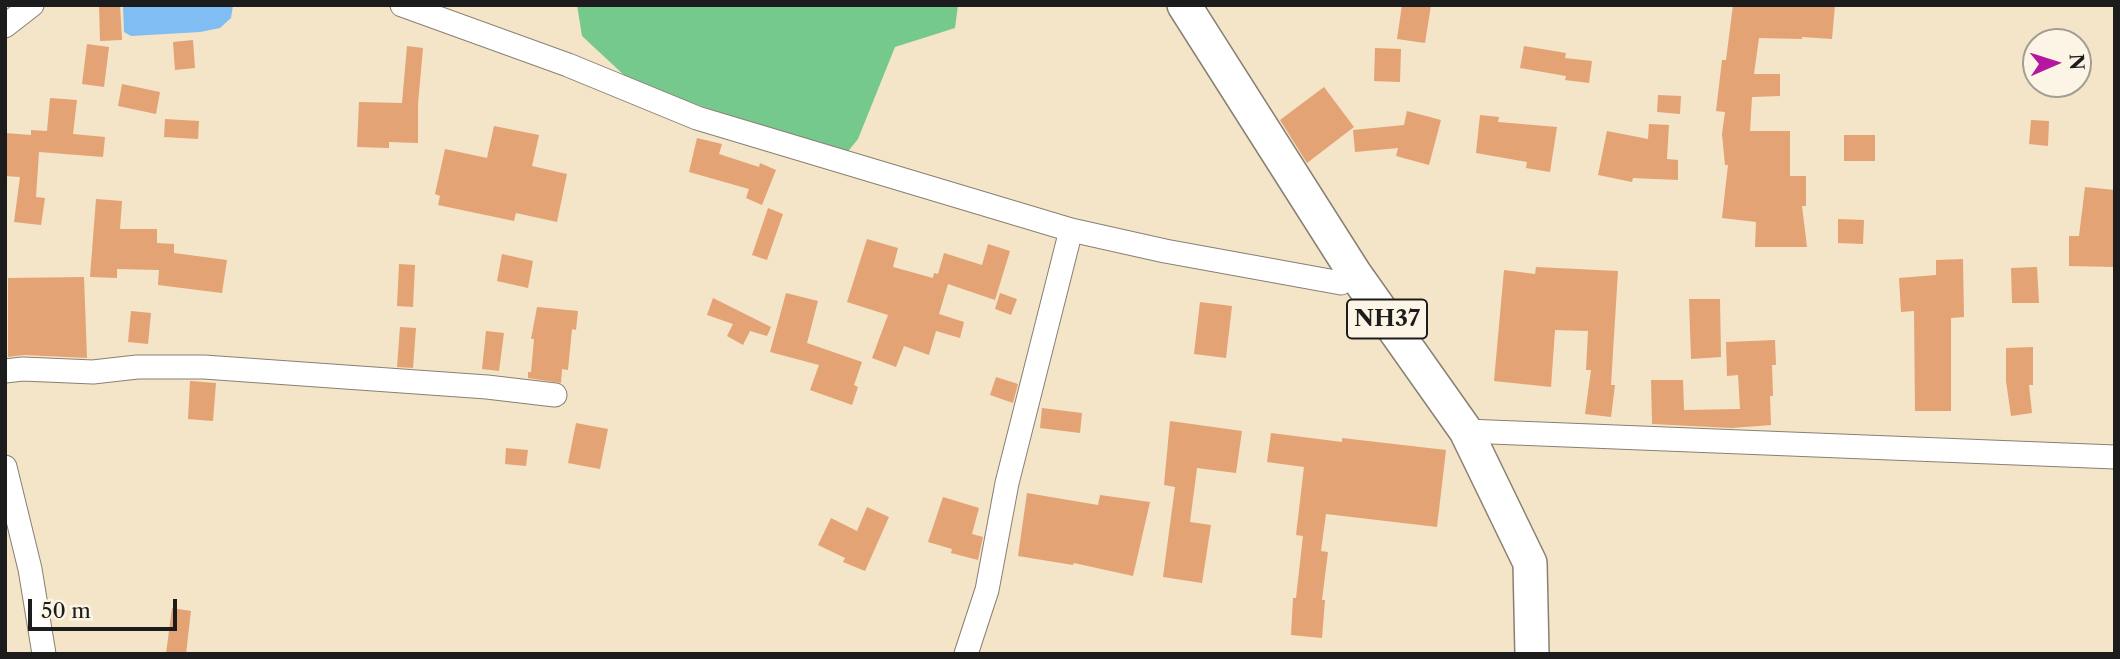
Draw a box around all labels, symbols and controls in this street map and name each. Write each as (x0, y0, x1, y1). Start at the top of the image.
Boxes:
north arrow (2022, 28, 2092, 98)
text: N (2065, 53, 2088, 71)
road number: NH37 (1347, 300, 1427, 338)
scale bar (32, 586, 180, 630)
text: 50 m (41, 598, 91, 623)

